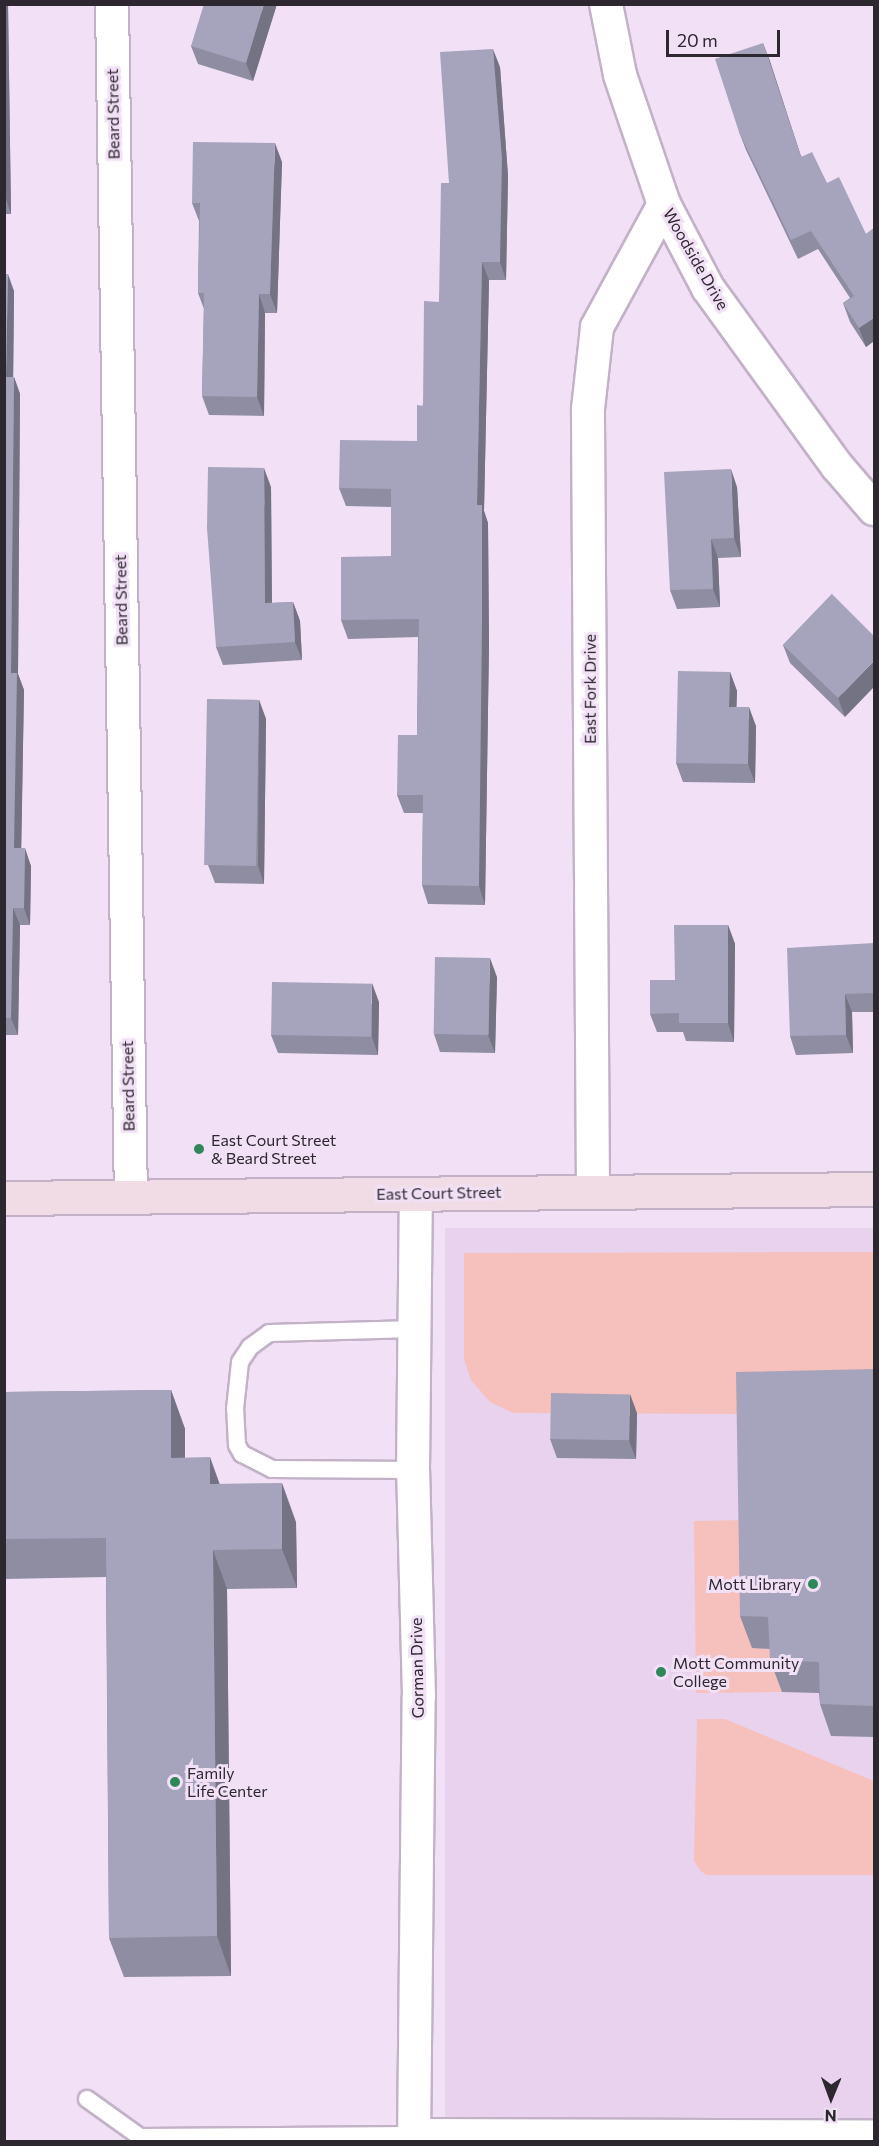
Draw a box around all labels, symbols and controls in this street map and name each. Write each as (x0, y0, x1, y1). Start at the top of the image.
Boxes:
scale bar (669, 18, 783, 56)
text: 20 m (677, 29, 718, 51)
street label: Beard Street (103, 68, 123, 160)
street label: Woodside Drive (659, 205, 733, 313)
street label: Beard Street (111, 554, 131, 646)
street label: East Fork Drive (580, 634, 600, 744)
street label: Beard Street (118, 1040, 138, 1132)
place label: East Court Street & Beard Street (211, 1130, 336, 1168)
marker: East Court Street & Beard Street (192, 1142, 206, 1156)
street label: East Court Street (376, 1182, 502, 1204)
place label: Mott Library (708, 1574, 801, 1594)
marker: Mott Library (806, 1577, 820, 1591)
street label: Gorman Drive (407, 1617, 427, 1719)
place label: Mott Community College (673, 1653, 799, 1691)
marker: Mott Community College (654, 1665, 668, 1679)
place label: Family Life Center (187, 1763, 268, 1801)
marker: Family Life Center (168, 1775, 182, 1789)
north arrow (801, 2068, 861, 2128)
text: N (825, 2107, 837, 2126)

